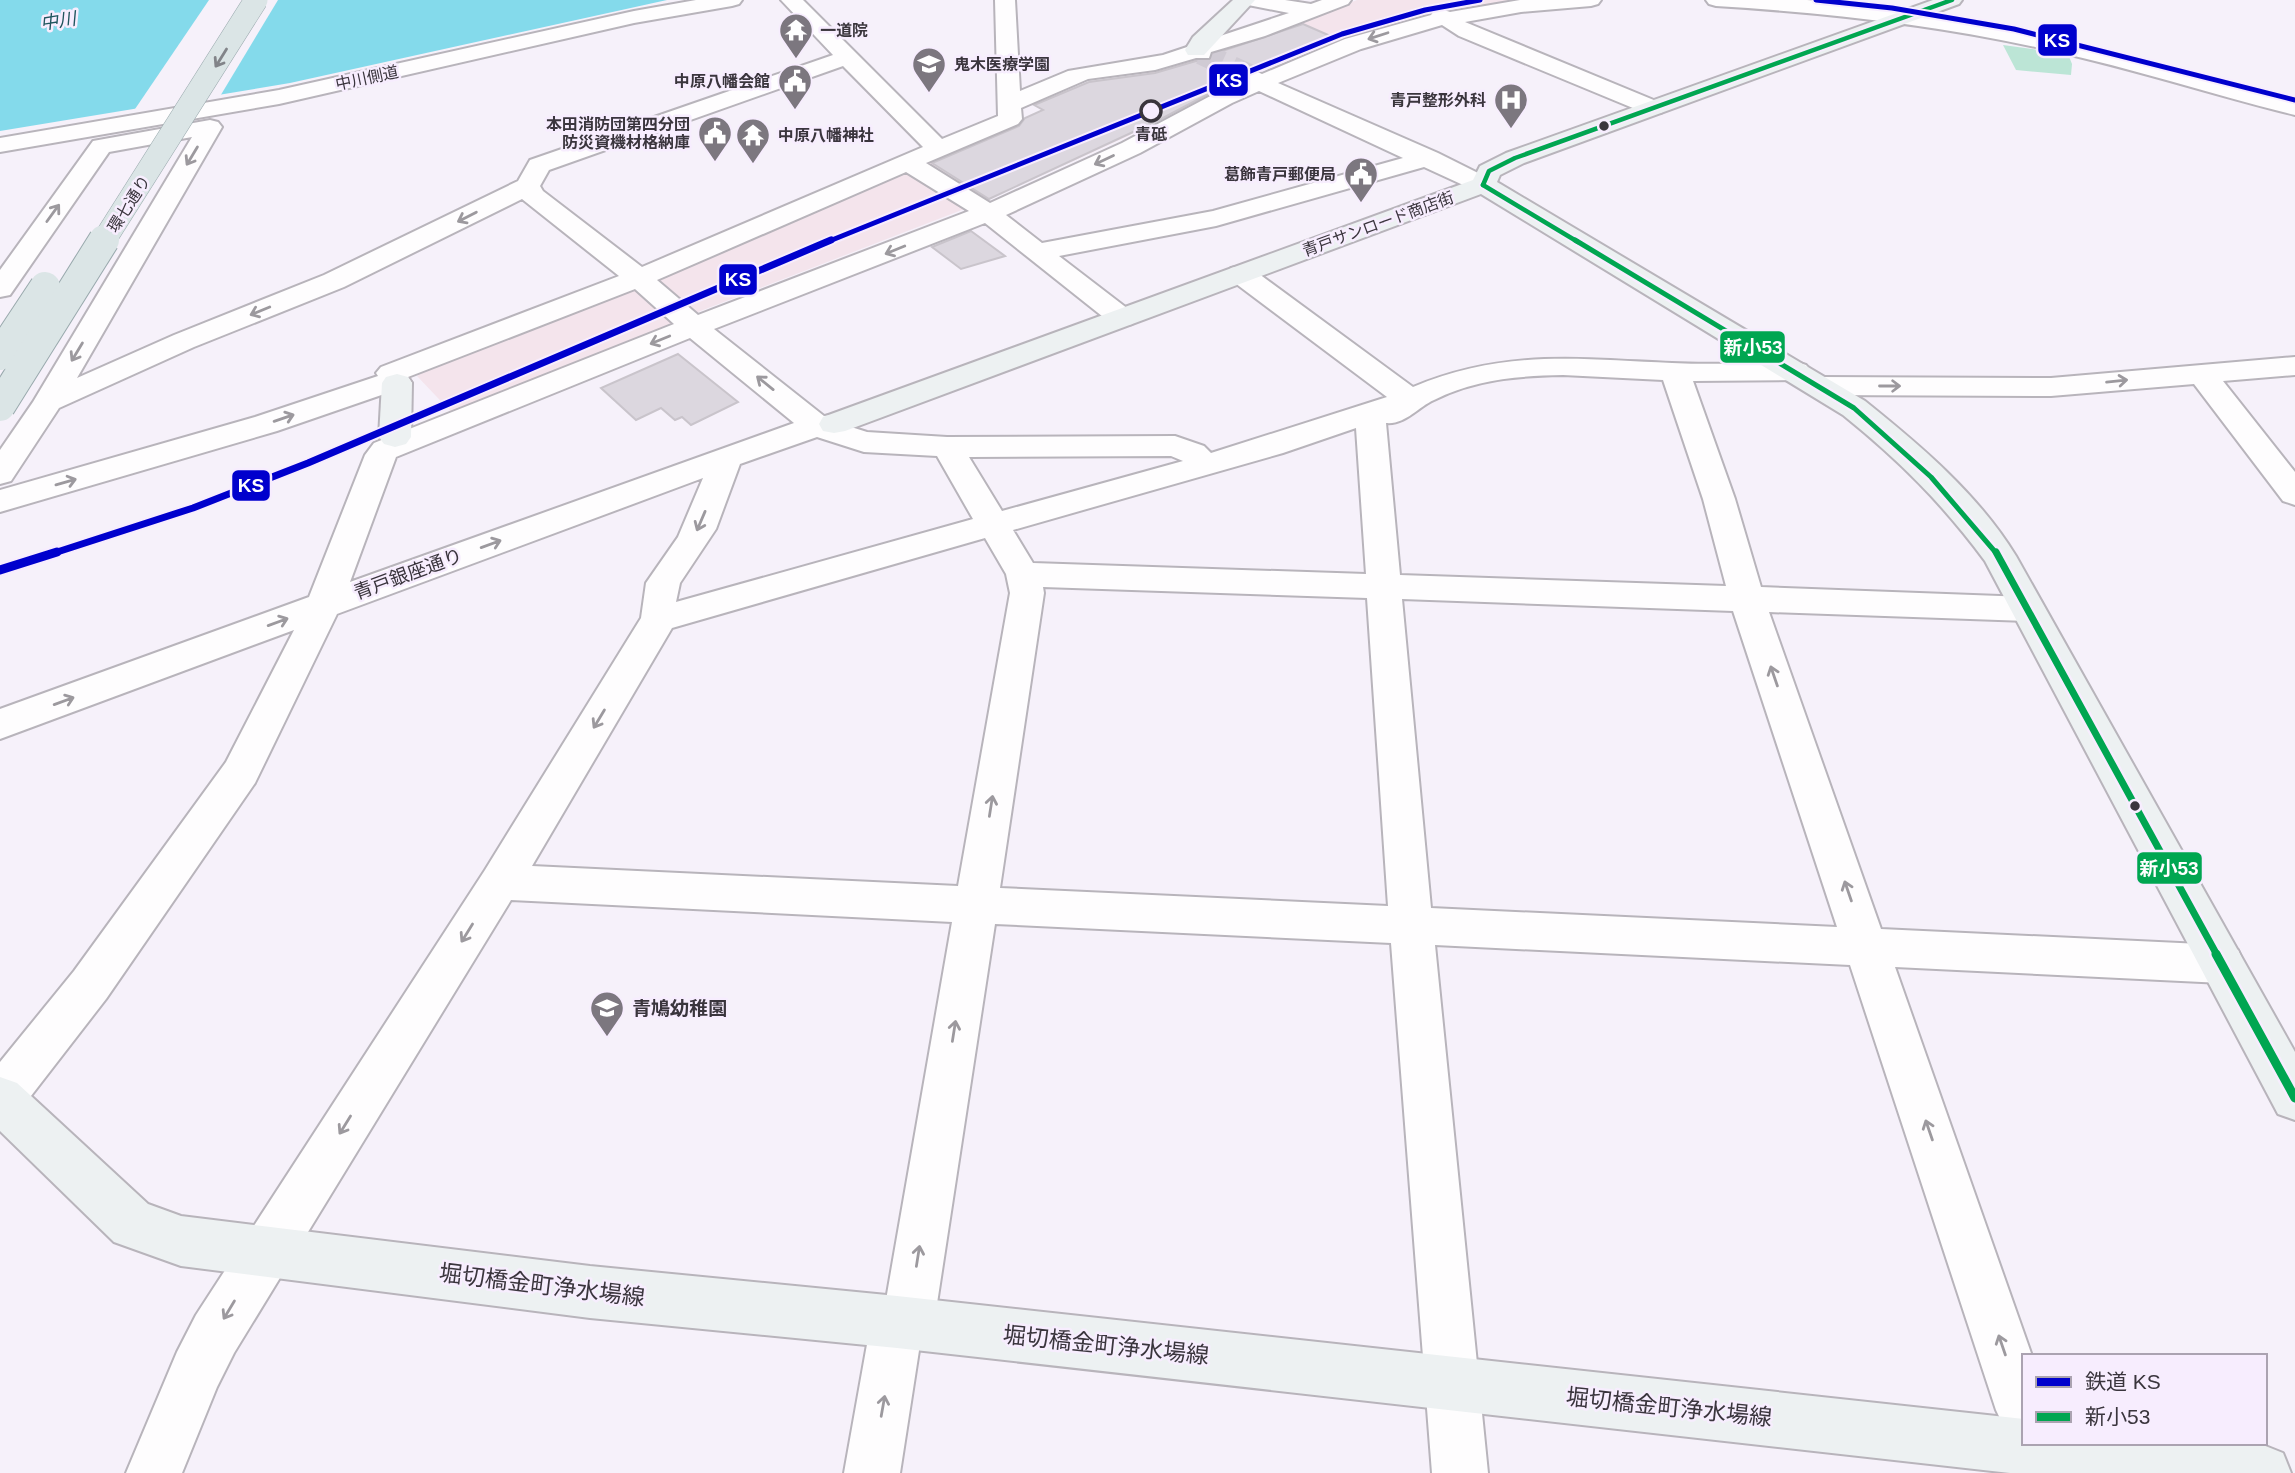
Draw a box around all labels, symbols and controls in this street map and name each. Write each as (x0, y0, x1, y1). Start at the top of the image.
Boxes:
water label: 中川 (39, 8, 79, 34)
temple icon: 一道院 (777, 11, 815, 60)
place label: 一道院 (820, 22, 868, 39)
line badge: KS (2037, 23, 2078, 57)
text: KS (2044, 30, 2070, 51)
one-way arrow (1367, 31, 1389, 43)
school or university icon: 鬼木医療学園 (910, 45, 948, 94)
one-way arrow (213, 48, 228, 67)
place label: 鬼木医療学園 (954, 56, 1050, 73)
public building icon: 中原八幡会館 (776, 62, 814, 111)
street label: 中川側道 (334, 63, 400, 93)
line badge: KS (1208, 63, 1249, 97)
text: KS (1216, 70, 1242, 91)
place label: 中原八幡会館 (674, 73, 770, 90)
hospital icon: 青戸整形外科 (1492, 81, 1530, 130)
place label: 青戸整形外科 (1390, 92, 1486, 109)
marker: 青砥 (1140, 100, 1162, 122)
public building icon: 本田消防団第四分団 防災資機材格納庫 (696, 114, 734, 163)
place label: 本田消防団第四分団 防災資機材格納庫 (546, 116, 690, 151)
temple icon: 中原八幡神社 (734, 116, 772, 165)
unlabelled marker (1597, 119, 1611, 133)
place label: 中原八幡神社 (778, 126, 874, 144)
place label: 青砥 (1135, 126, 1167, 143)
one-way arrow (185, 146, 199, 166)
one-way arrow (1094, 154, 1115, 167)
public building icon: 葛飾青戸郵便局 (1342, 155, 1380, 204)
place label: 葛飾青戸郵便局 (1224, 166, 1336, 183)
street label: 環七通り (104, 173, 154, 235)
street label: 青戸サンロード商店街 (1300, 189, 1456, 259)
one-way arrow (45, 204, 60, 223)
one-way arrow (457, 211, 478, 225)
one-way arrow (885, 245, 907, 258)
line badge: KS (718, 263, 758, 296)
text: KS (725, 269, 751, 290)
one-way arrow (250, 305, 272, 318)
line badge: 新小53 (1719, 330, 1786, 364)
one-way arrow (649, 335, 671, 348)
text: 新小53 (1723, 337, 1783, 358)
one-way arrow (70, 342, 84, 362)
one-way arrow (757, 375, 775, 391)
one-way arrow (2105, 375, 2128, 388)
one-way arrow (1878, 379, 1901, 393)
one-way arrow (273, 411, 295, 424)
line badge: KS (231, 469, 271, 502)
one-way arrow (55, 475, 77, 488)
text: KS (238, 475, 264, 496)
one-way arrow (694, 510, 707, 532)
one-way arrow (480, 537, 502, 549)
street label: 青戸銀座通り (351, 545, 465, 603)
one-way arrow (266, 615, 288, 628)
one-way arrow (1767, 666, 1779, 688)
one-way arrow (53, 694, 75, 706)
one-way arrow (591, 708, 605, 728)
one-way arrow (985, 795, 998, 818)
unlabelled marker (2128, 799, 2142, 813)
line badge: 新小53 (2136, 851, 2203, 885)
text: 新小53 (2139, 858, 2199, 879)
one-way arrow (1841, 881, 1853, 903)
one-way arrow (459, 923, 473, 943)
school or university icon: 青鳩幼稚園 (588, 989, 626, 1038)
place label: 青鳩幼稚園 (632, 998, 727, 1019)
one-way arrow (948, 1020, 961, 1043)
one-way arrow (337, 1115, 351, 1135)
one-way arrow (1922, 1119, 1935, 1141)
one-way arrow (912, 1245, 925, 1267)
street label: 堀切橋金町浄水場線 (438, 1259, 646, 1311)
one-way arrow (222, 1299, 236, 1319)
street label: 堀切橋金町浄水場線 (1002, 1321, 1210, 1369)
one-way arrow (1995, 1335, 2007, 1357)
legend (2022, 1354, 2267, 1445)
text: 鉄道 KS (2085, 1370, 2161, 1393)
street label: 堀切橋金町浄水場線 (1565, 1383, 1773, 1431)
one-way arrow (877, 1395, 890, 1418)
text: 新小53 (2085, 1405, 2150, 1428)

